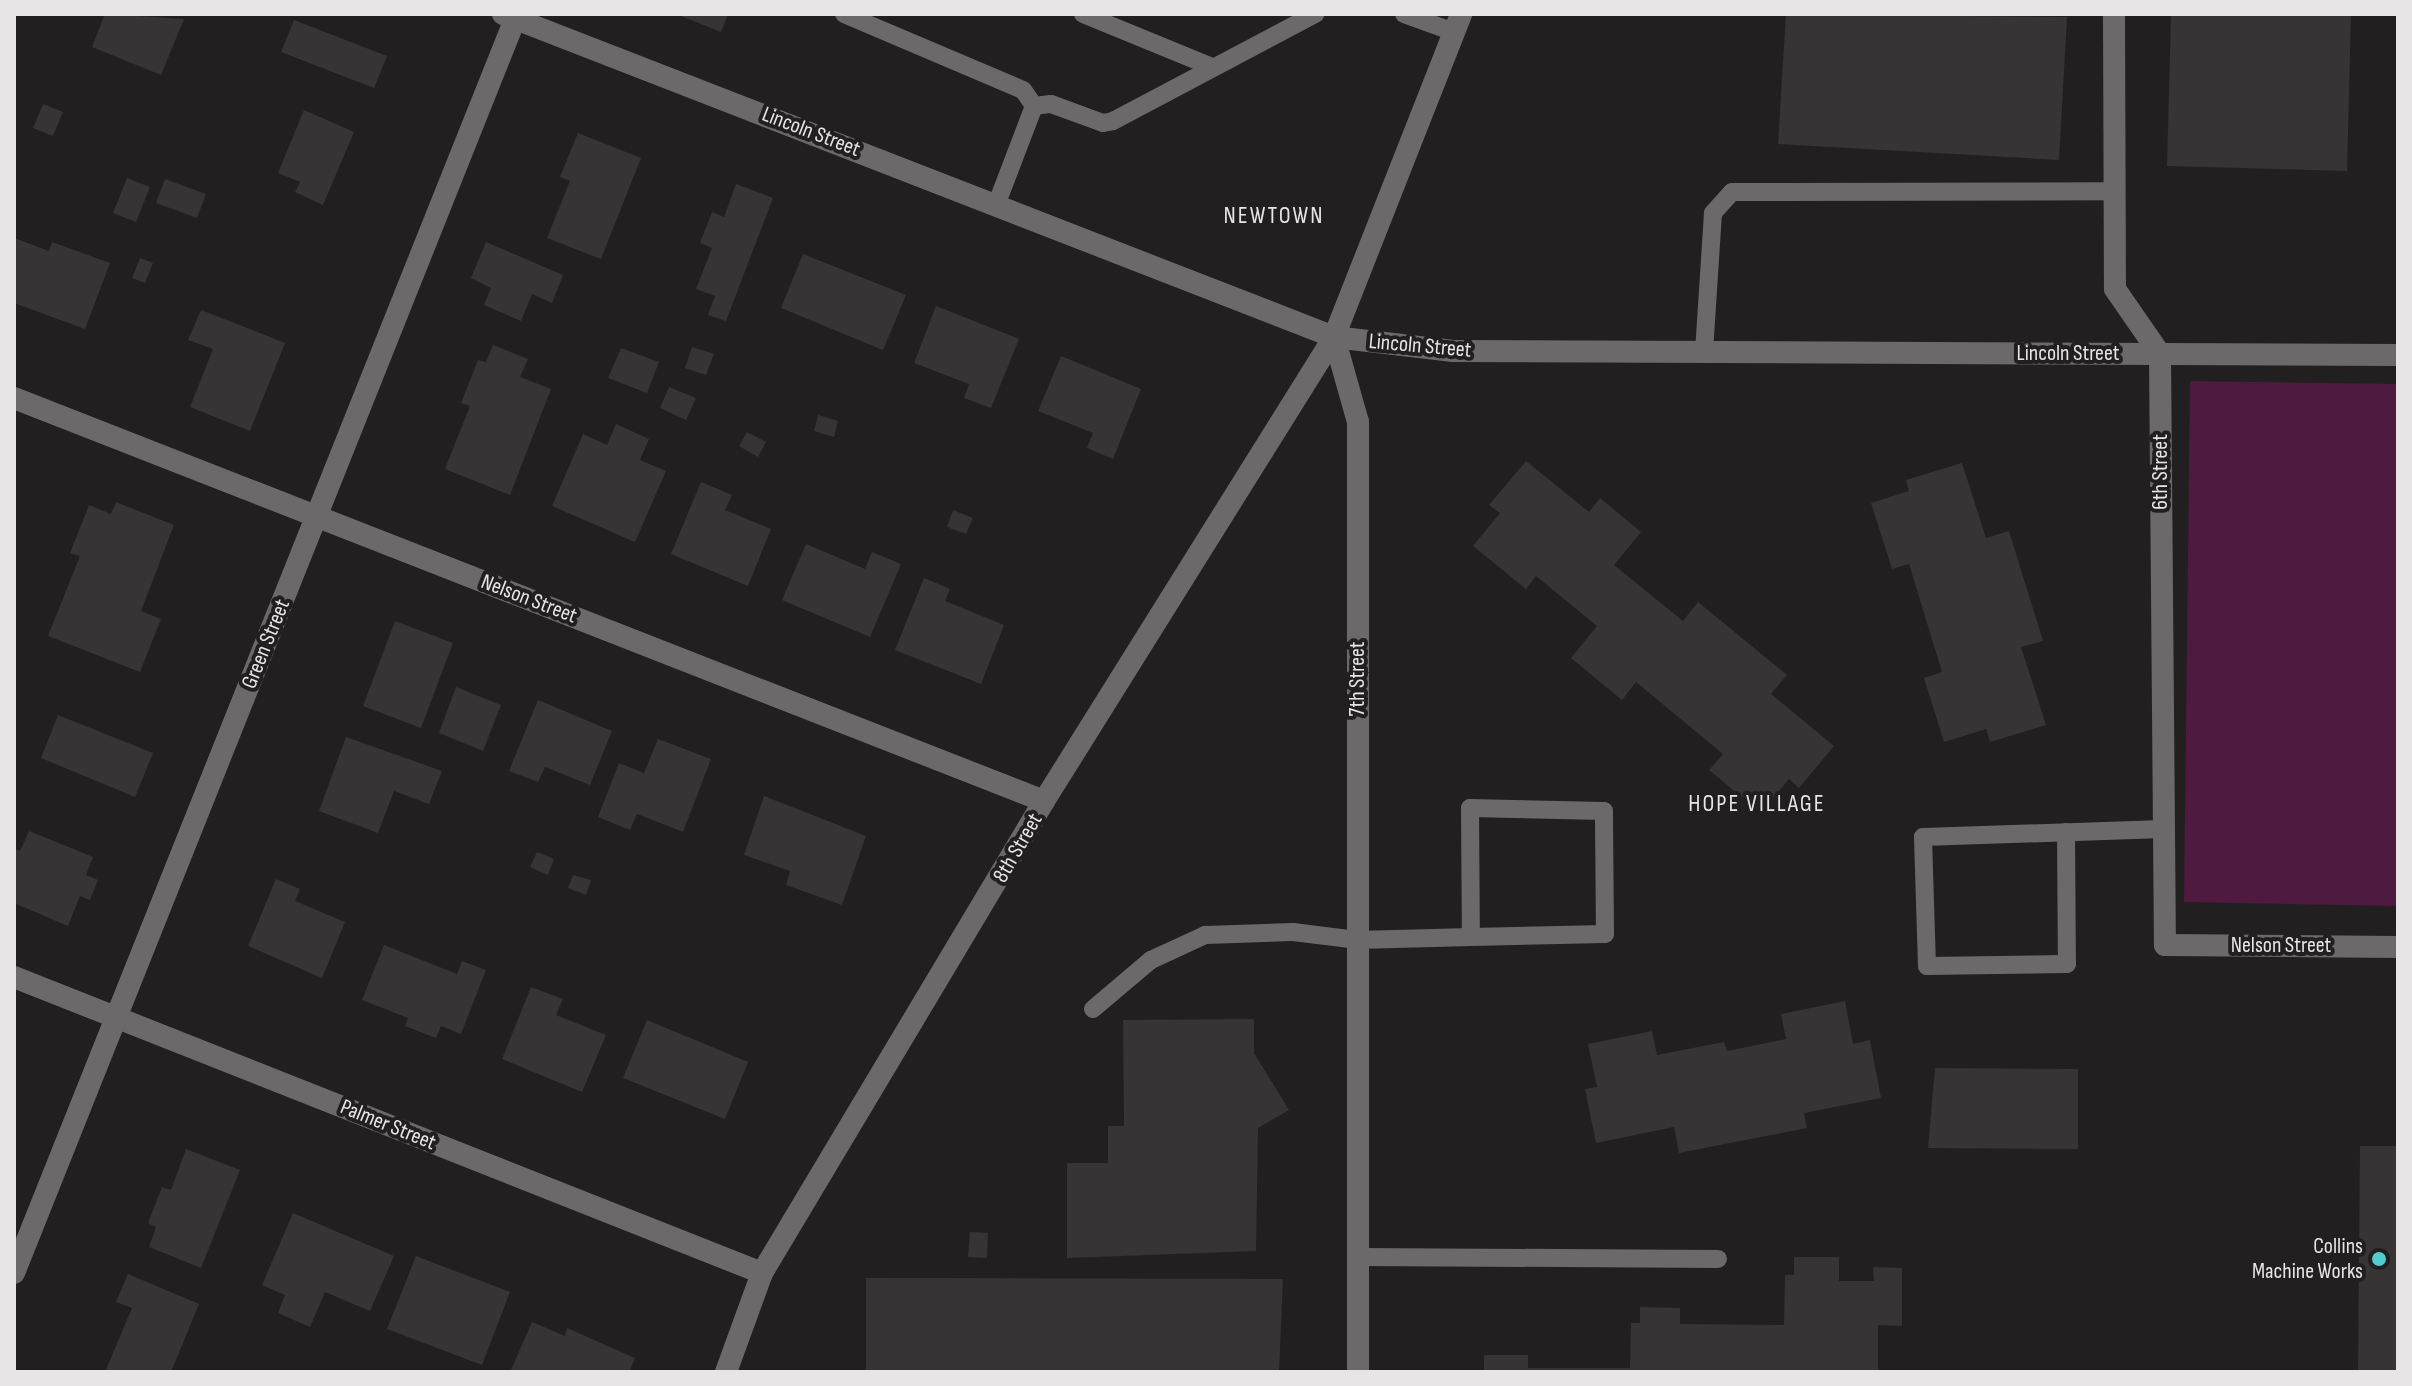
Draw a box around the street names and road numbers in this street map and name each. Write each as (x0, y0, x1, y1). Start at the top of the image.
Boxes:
street label: Lincoln Street (758, 101, 864, 163)
street label: Lincoln Street (1368, 328, 1472, 364)
street label: Lincoln Street (2017, 341, 2119, 367)
street label: 6th Street (2148, 434, 2174, 510)
street label: Nelson Street (477, 569, 581, 629)
street label: Green Street (236, 595, 296, 693)
street label: 7th Street (1345, 641, 1371, 717)
street label: 8th Street (988, 809, 1048, 887)
street label: Nelson Street (2231, 933, 2331, 959)
street label: Palmer Street (336, 1094, 440, 1156)

